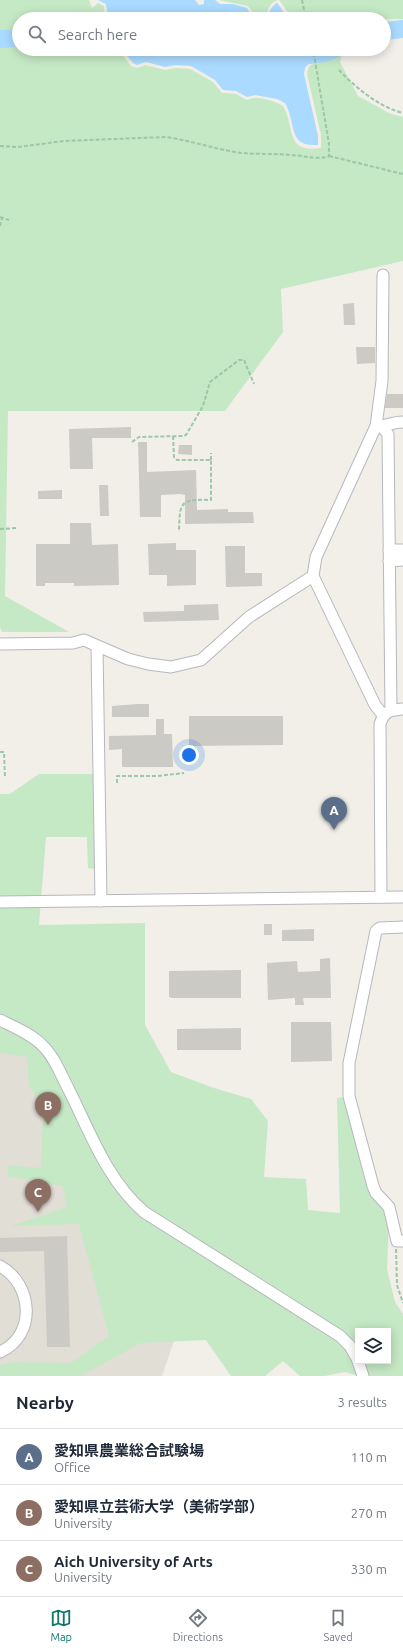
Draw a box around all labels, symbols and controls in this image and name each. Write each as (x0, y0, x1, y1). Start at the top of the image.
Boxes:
search box (12, 12, 391, 56)
icon: search (26, 23, 48, 45)
text: Search here (58, 26, 137, 43)
your location (179, 745, 199, 765)
pin: A (321, 797, 347, 830)
pin: B (35, 1092, 61, 1125)
pin: C (25, 1179, 51, 1212)
map controls (355, 1328, 391, 1364)
button: layers (355, 1328, 391, 1364)
text: Nearby (16, 1393, 74, 1412)
text: 3 results (337, 1395, 387, 1409)
text: 愛知県農業総合試験場 (54, 1442, 204, 1459)
text: A (24, 1450, 34, 1464)
text: 110 m (351, 1450, 387, 1464)
text: Office (54, 1460, 90, 1474)
text: 愛知県立芸術大学（美術学部） (54, 1498, 264, 1515)
text: B (25, 1506, 33, 1520)
text: 270 m (351, 1506, 387, 1520)
text: University (54, 1516, 112, 1530)
text: Aich University of Arts (54, 1553, 213, 1570)
text: C (25, 1562, 33, 1576)
text: 330 m (351, 1562, 387, 1576)
text: University (54, 1570, 112, 1584)
tab: Map (50, 1607, 72, 1643)
tab: Directions (173, 1607, 223, 1643)
tab: Saved (323, 1607, 353, 1643)

